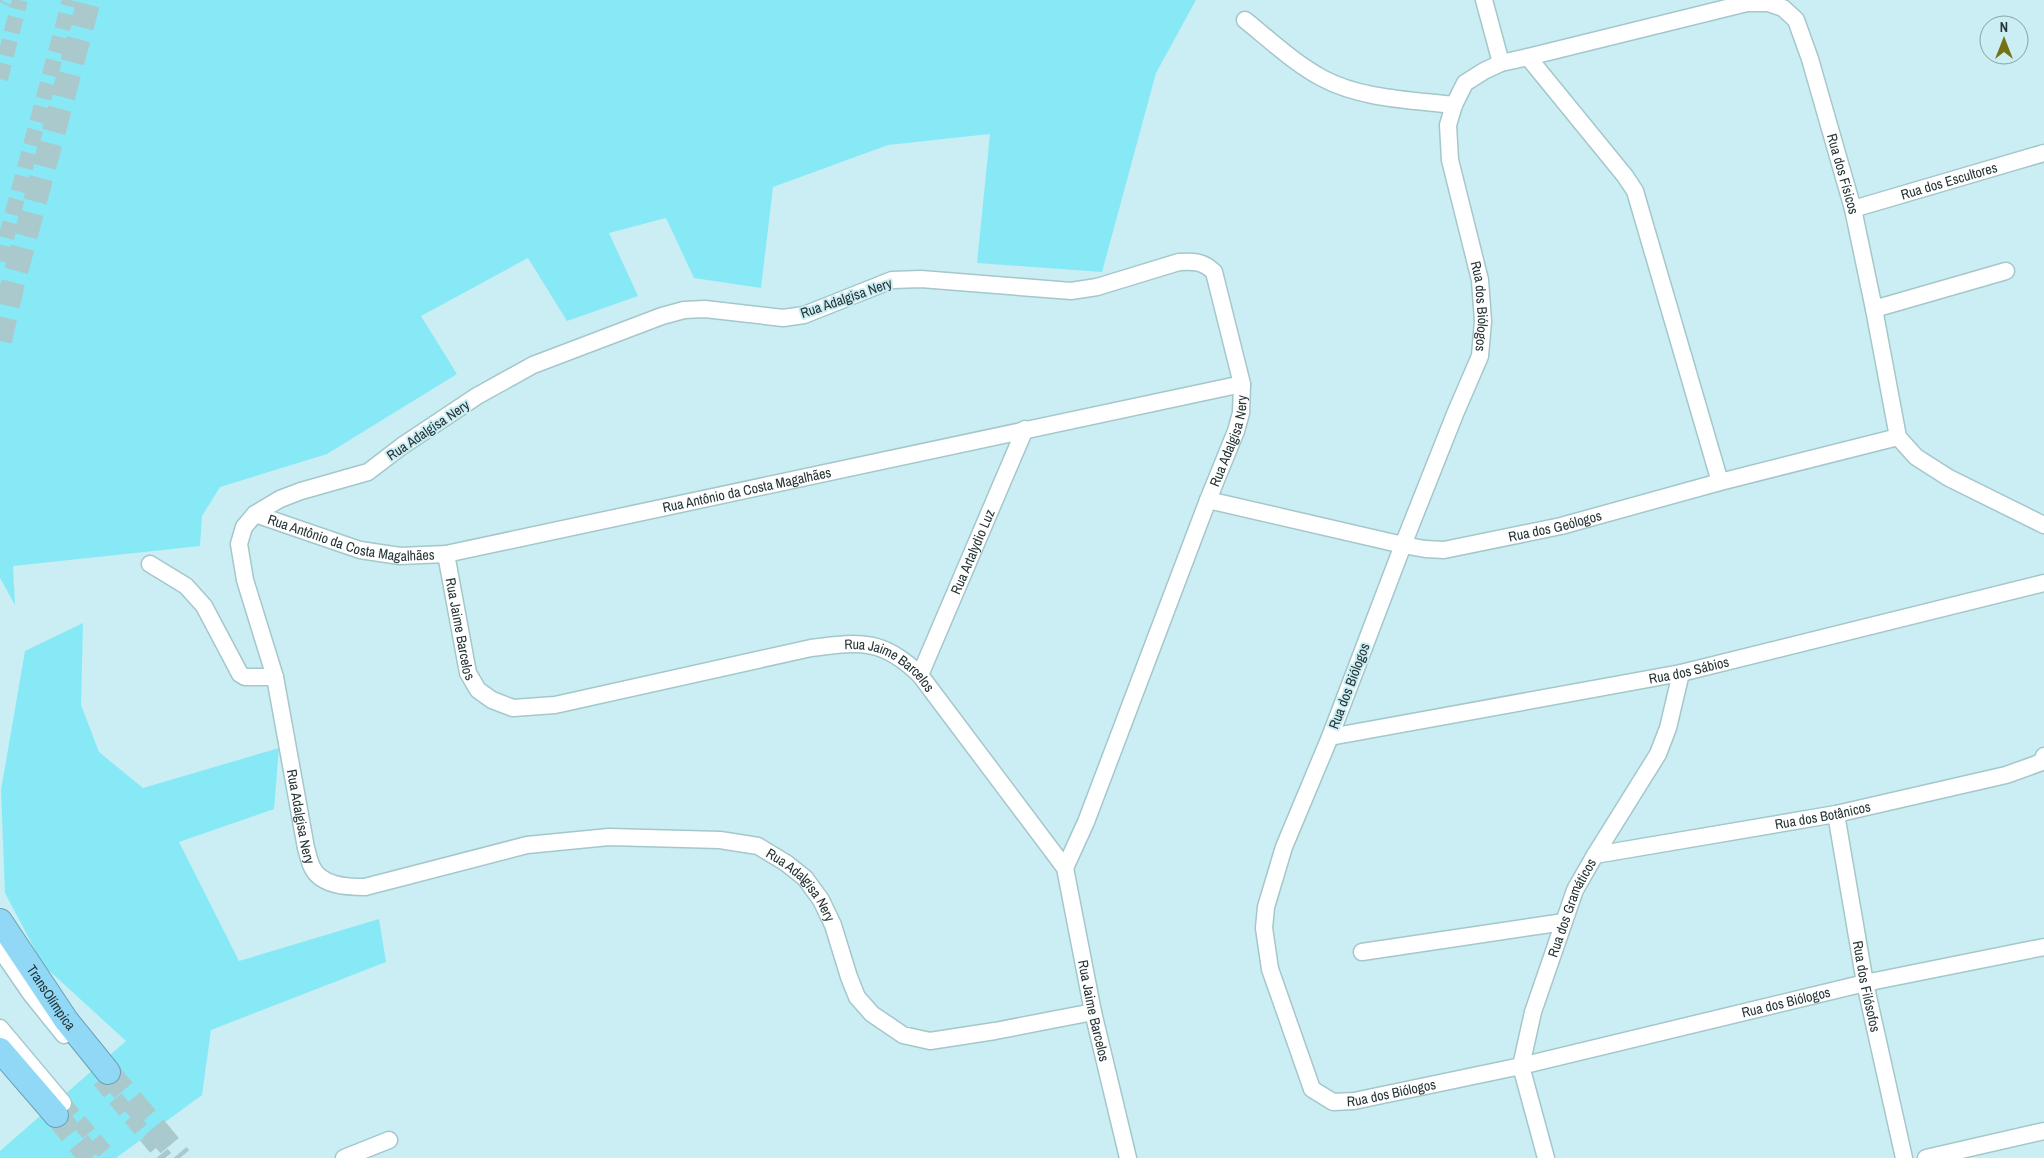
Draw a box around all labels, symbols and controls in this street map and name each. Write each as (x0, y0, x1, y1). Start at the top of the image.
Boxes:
north arrow (1979, 15, 2029, 65)
text: N (2000, 18, 2008, 36)
street label: Rua dos Físicos (1823, 131, 1863, 216)
street label: Rua dos Escultores (1899, 158, 2000, 204)
street label: Rua dos Biólogos (1467, 259, 1492, 352)
street label: Rua Adalgisa Nery (798, 274, 894, 322)
street label: Rua Adalgisa Nery (1205, 395, 1251, 489)
street label: Rua Adalgisa Nery (383, 396, 473, 464)
street label: Rua Antônio da Costa Magalhães (661, 463, 833, 517)
street label: Rua Artalydio Luz (947, 506, 999, 597)
street label: Rua dos Geólogos (1507, 506, 1604, 546)
street label: Rua Antônio da Costa Magalhães (265, 510, 435, 565)
street label: Rua Jaime Barcelos (442, 576, 479, 684)
street label: Rua Jaime Barcelos (844, 635, 939, 696)
street label: Rua dos Biólogos (1324, 640, 1374, 732)
street label: Rua dos Sábios (1647, 652, 1731, 688)
street label: Rua Adalgisa Nery (283, 768, 319, 866)
street label: Rua dos Botânicos (1773, 797, 1872, 833)
street label: Rua Adalgisa Nery (763, 844, 839, 925)
street label: Rua dos Gramáticos (1544, 855, 1600, 959)
street label: Rua dos Filósofos (1849, 939, 1885, 1034)
street label: Rua Jaime Barcelos (1074, 958, 1114, 1064)
street label: TransOlímpica (23, 961, 80, 1034)
street label: Rua dos Biólogos (1740, 983, 1832, 1021)
street label: Rua dos Biólogos (1346, 1075, 1438, 1110)

